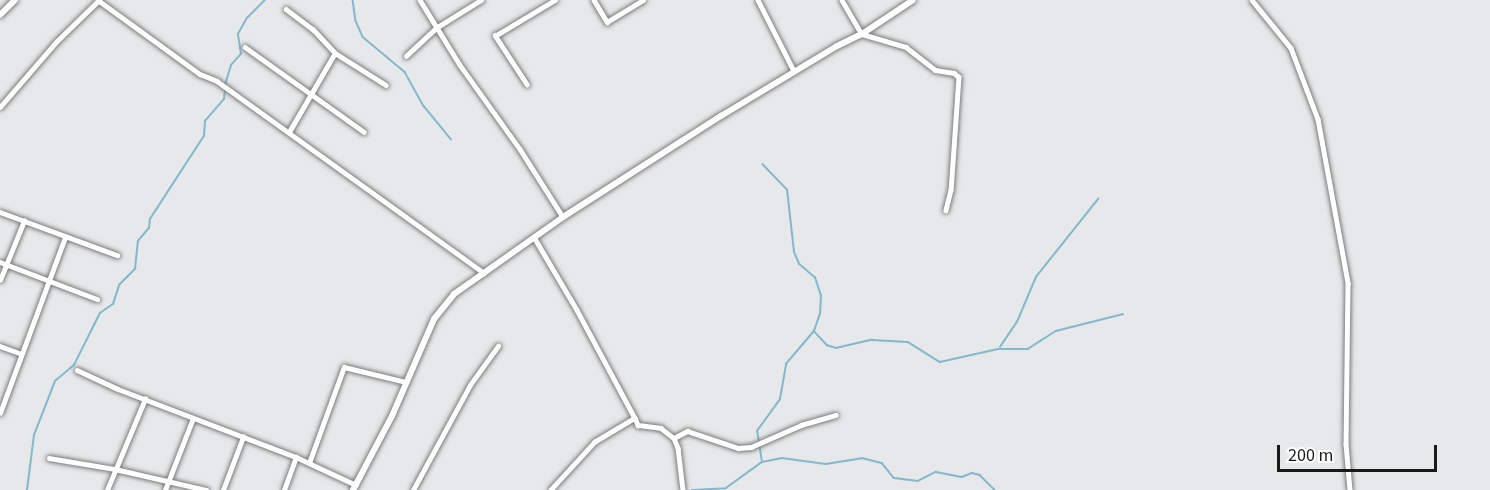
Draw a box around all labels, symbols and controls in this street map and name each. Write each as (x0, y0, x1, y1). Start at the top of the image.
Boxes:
scale bar (1280, 433, 1440, 471)
text: 200 m (1288, 443, 1333, 468)

